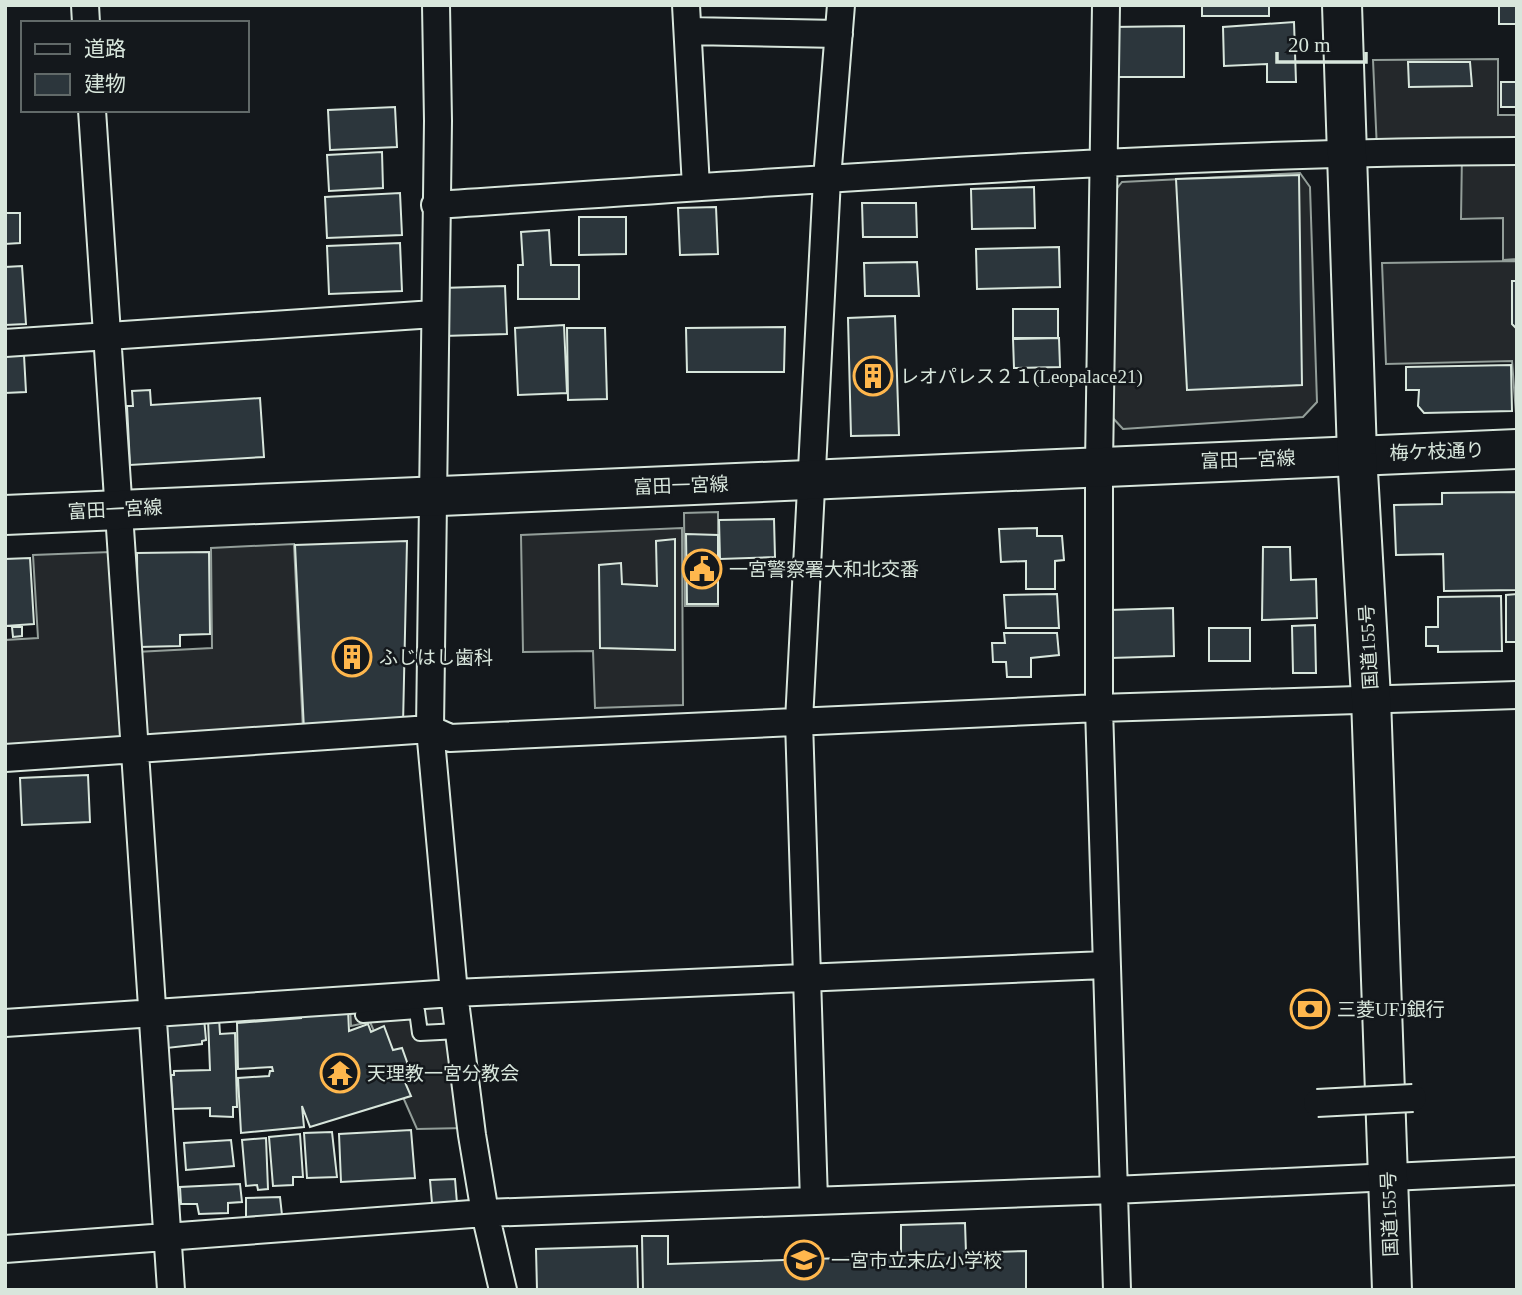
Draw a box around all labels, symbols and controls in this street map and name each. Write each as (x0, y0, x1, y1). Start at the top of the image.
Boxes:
legend (21, 21, 248, 112)
scale bar (1277, 21, 1366, 65)
text: 20 m (1288, 33, 1331, 57)
text: 道路 (84, 37, 126, 61)
text: 建物 (84, 72, 126, 96)
building icon: レオパレス２１(Leopalace21) (852, 355, 894, 397)
place label: レオパレス２１(Leopalace21) (900, 366, 1143, 388)
street label: 梅ケ枝通り (1389, 439, 1485, 464)
street label: 富田一宮線 (1200, 447, 1296, 472)
street label: 富田一宮線 (633, 473, 729, 498)
street label: 富田一宮線 (67, 497, 163, 522)
public building icon: 一宮警察署大和北交番 (681, 548, 723, 590)
place label: 一宮警察署大和北交番 (729, 559, 919, 580)
street label: 国道155号 (1356, 604, 1381, 690)
building icon: ふじはし歯科 (331, 636, 373, 678)
place label: ふじはし歯科 (379, 647, 493, 668)
bank icon: 三菱UFJ銀行 (1289, 988, 1331, 1030)
place label: 三菱UFJ銀行 (1337, 999, 1445, 1020)
temple icon: 天理教一宮分教会 (319, 1052, 361, 1094)
place label: 天理教一宮分教会 (367, 1063, 519, 1084)
street label: 国道155号 (1378, 1171, 1401, 1257)
school or university icon: 一宮市立末広小学校 (783, 1239, 825, 1281)
place label: 一宮市立末広小学校 (831, 1250, 1002, 1271)

